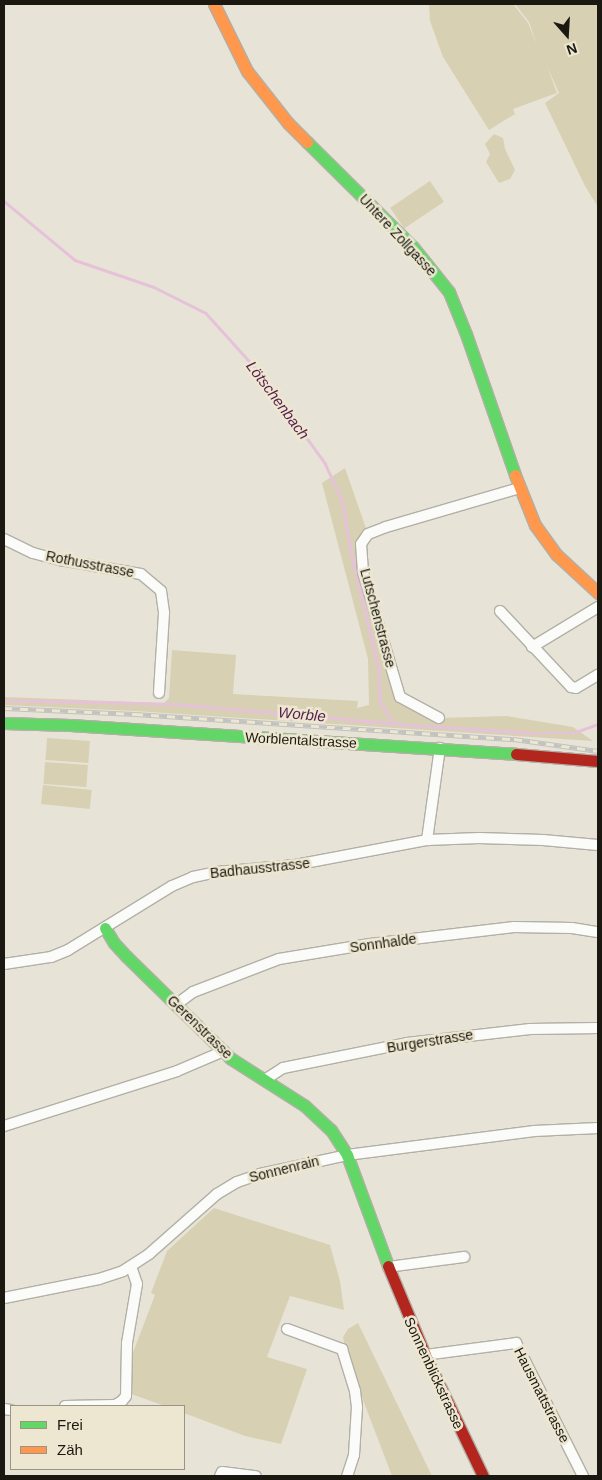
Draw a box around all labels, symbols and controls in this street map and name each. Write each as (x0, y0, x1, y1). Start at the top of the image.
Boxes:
north arrow (542, 10, 592, 60)
text: N (564, 40, 579, 58)
street label: Untere Zollgasse (356, 191, 440, 279)
water label: Lötschenbach (243, 357, 313, 443)
street label: Rothusstrasse (44, 547, 136, 581)
street label: Lutschenstrasse (357, 567, 399, 669)
water label: Worble (278, 703, 326, 725)
street label: Worblentalstrasse (245, 729, 357, 751)
street label: Badhausstrasse (209, 854, 311, 882)
street label: Sonnhalde (349, 930, 417, 956)
street label: Gerenstrasse (164, 992, 236, 1062)
street label: Burgerstrasse (386, 1026, 474, 1056)
street label: Sonnenrain (247, 1152, 321, 1186)
street label: Sonnenblickstrasse (401, 1314, 467, 1432)
street label: Hausmattstrasse (511, 1344, 573, 1446)
legend (10, 1405, 185, 1470)
text: Frei (57, 1416, 83, 1433)
text: Zäh (57, 1441, 83, 1458)

